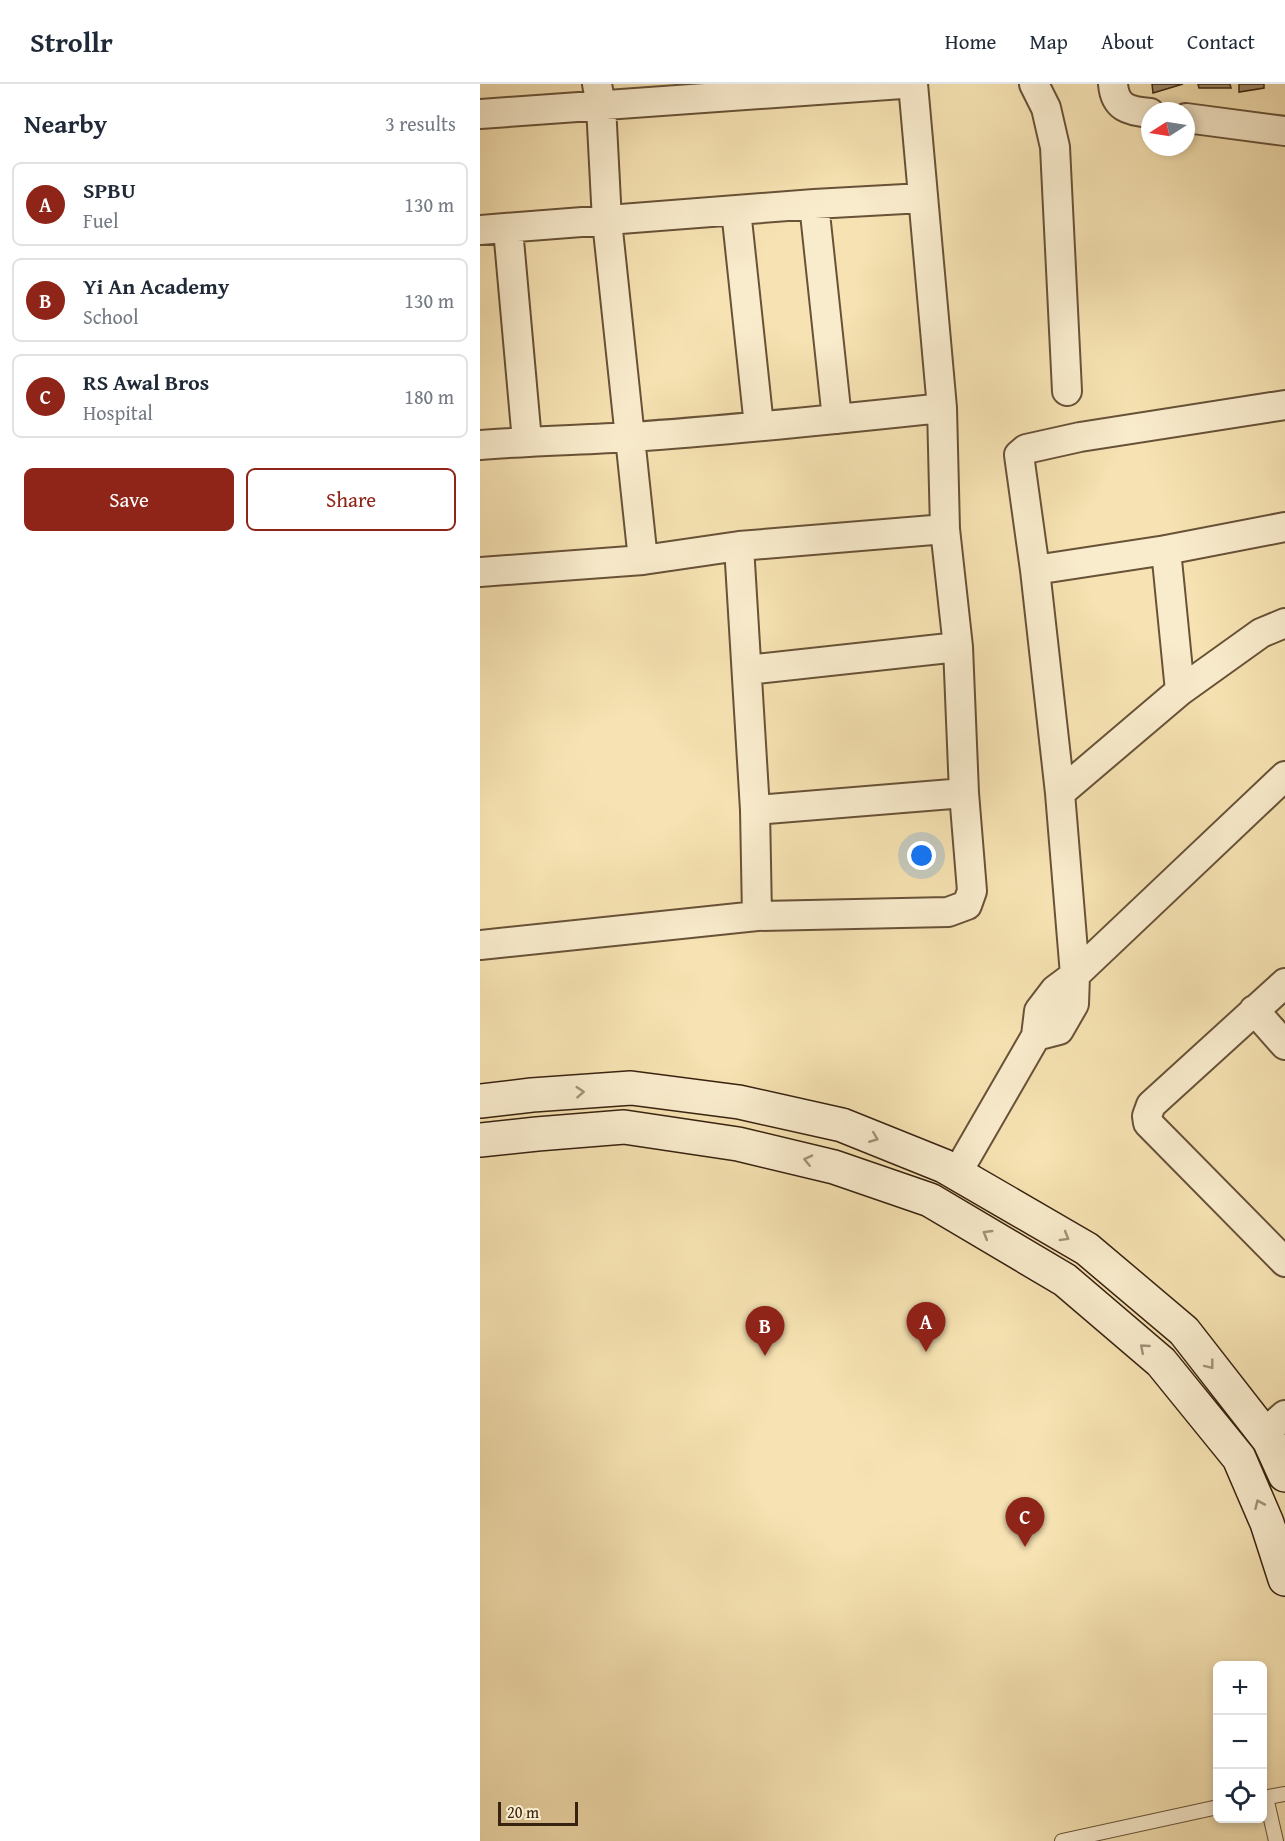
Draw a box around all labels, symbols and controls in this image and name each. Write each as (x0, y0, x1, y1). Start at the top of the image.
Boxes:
text: Strollr (30, 21, 113, 62)
text: Home (945, 26, 996, 57)
text: Map (1029, 26, 1068, 57)
text: About (1101, 26, 1154, 57)
text: Contact (1187, 26, 1255, 57)
north arrow (1141, 102, 1195, 156)
text: Nearby (24, 104, 107, 143)
text: 3 results (385, 109, 456, 138)
text: SPBU (83, 174, 136, 206)
text: A (39, 190, 52, 219)
text: 130 m (404, 190, 454, 219)
text: Fuel (83, 206, 119, 235)
text: Yi An Academy (83, 270, 229, 302)
text: B (39, 286, 52, 315)
text: 130 m (404, 286, 454, 315)
text: School (83, 302, 139, 331)
text: RS Awal Bros (83, 366, 209, 398)
text: C (40, 382, 51, 411)
text: 180 m (404, 382, 454, 411)
text: Hospital (83, 398, 153, 427)
button: Save (24, 468, 234, 531)
button: Share (246, 468, 456, 531)
your location (907, 841, 936, 870)
one-way arrow (576, 1085, 585, 1098)
one-way arrow (868, 1130, 879, 1143)
one-way arrow (803, 1155, 813, 1168)
one-way arrow (1059, 1229, 1069, 1241)
one-way arrow (983, 1230, 993, 1242)
pin: A (906, 1302, 946, 1352)
pin: B (746, 1306, 784, 1356)
one-way arrow (1140, 1344, 1151, 1355)
one-way arrow (1203, 1359, 1214, 1370)
pin: C (1006, 1498, 1044, 1547)
one-way arrow (1254, 1499, 1266, 1510)
map controls (1213, 1661, 1267, 1823)
button: + (1213, 1661, 1267, 1715)
button: − (1213, 1715, 1267, 1769)
button: locate (1213, 1769, 1267, 1823)
scale bar (498, 1799, 578, 1826)
text: 20 m (507, 1800, 539, 1824)

